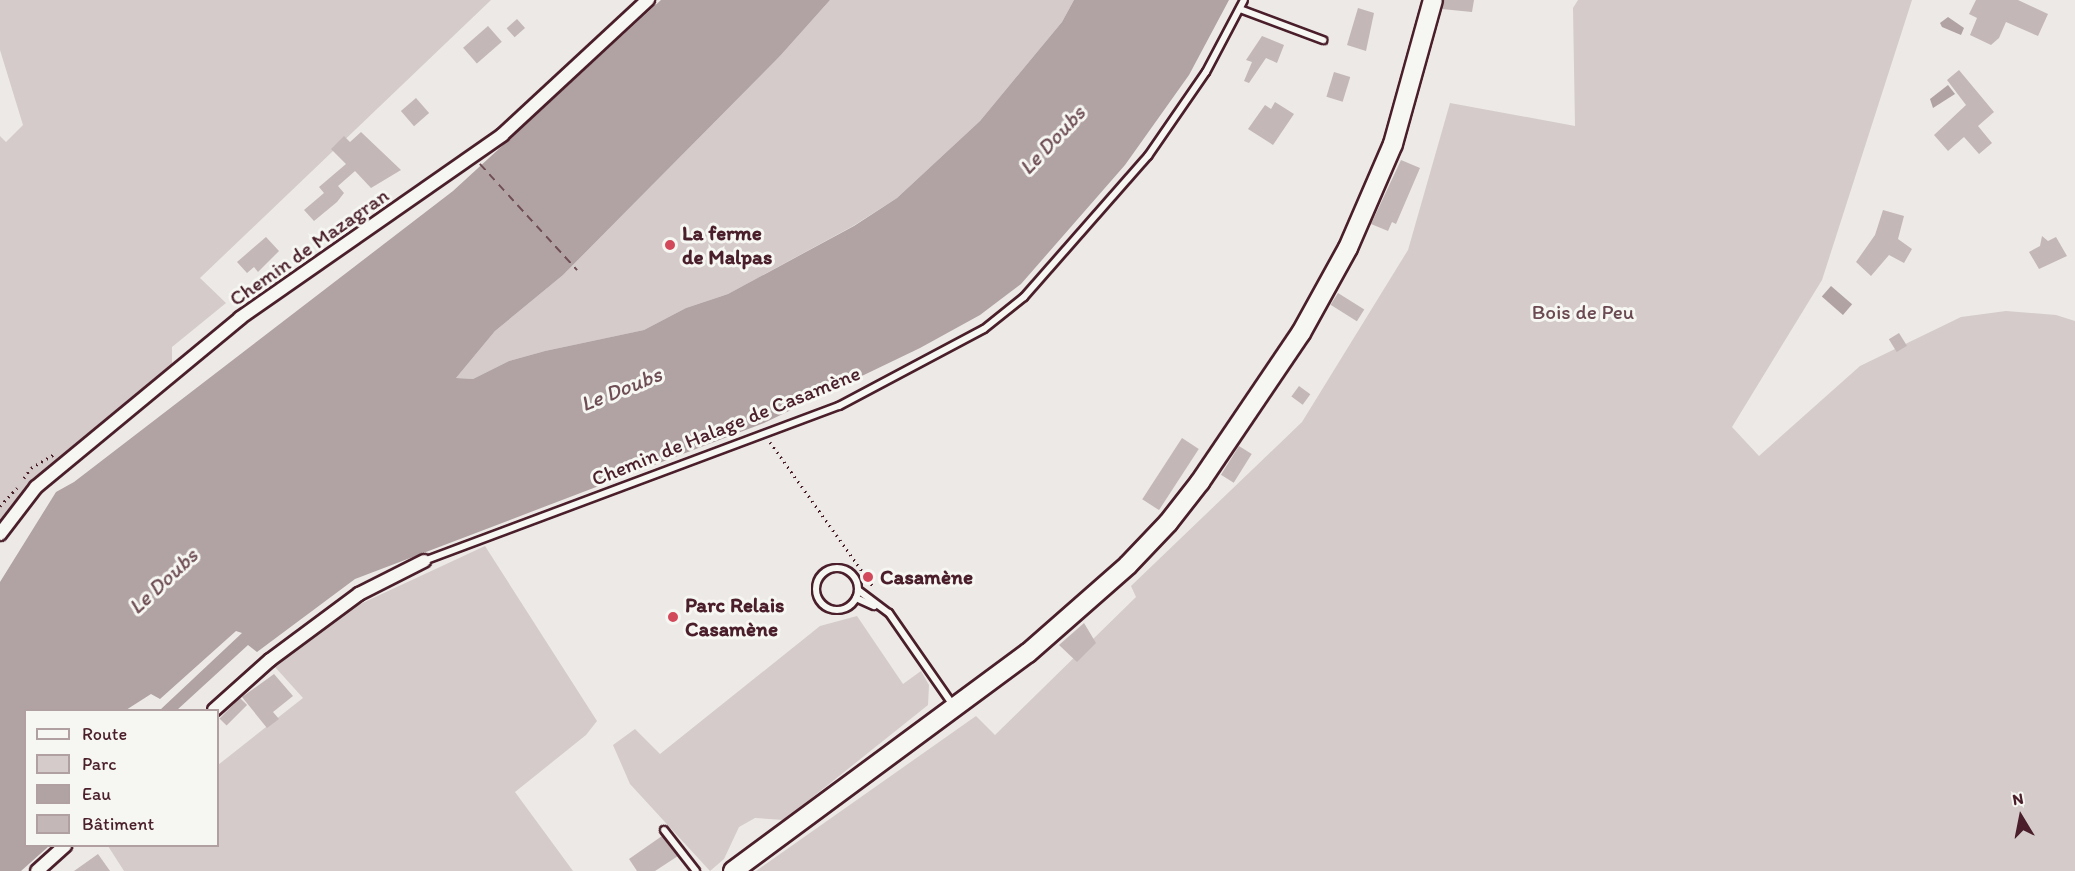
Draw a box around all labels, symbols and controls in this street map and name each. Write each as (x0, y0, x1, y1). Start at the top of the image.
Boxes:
water label: Le Doubs (1013, 100, 1091, 180)
street label: Chemin de Mazagran (224, 182, 394, 312)
place label: La ferme de Malpas (682, 220, 772, 270)
marker: La ferme de Malpas (663, 238, 677, 252)
park label: Bois de Peu (1532, 299, 1634, 325)
water label: Le Doubs (576, 361, 666, 417)
street label: Chemin de Halage de Casamène (588, 361, 864, 491)
water label: Le Doubs (123, 542, 203, 620)
place label: Casamène (880, 564, 973, 590)
marker: Casamène (861, 570, 875, 584)
place label: Parc Relais Casamène (685, 592, 783, 642)
marker: Parc Relais Casamène (666, 610, 680, 624)
legend (24, 709, 219, 847)
text: Route (82, 723, 127, 745)
text: Parc (82, 753, 116, 775)
text: Eau (82, 783, 111, 805)
north arrow (1991, 787, 2051, 847)
text: N (2011, 788, 2025, 809)
text: Bâtiment (82, 813, 154, 835)

